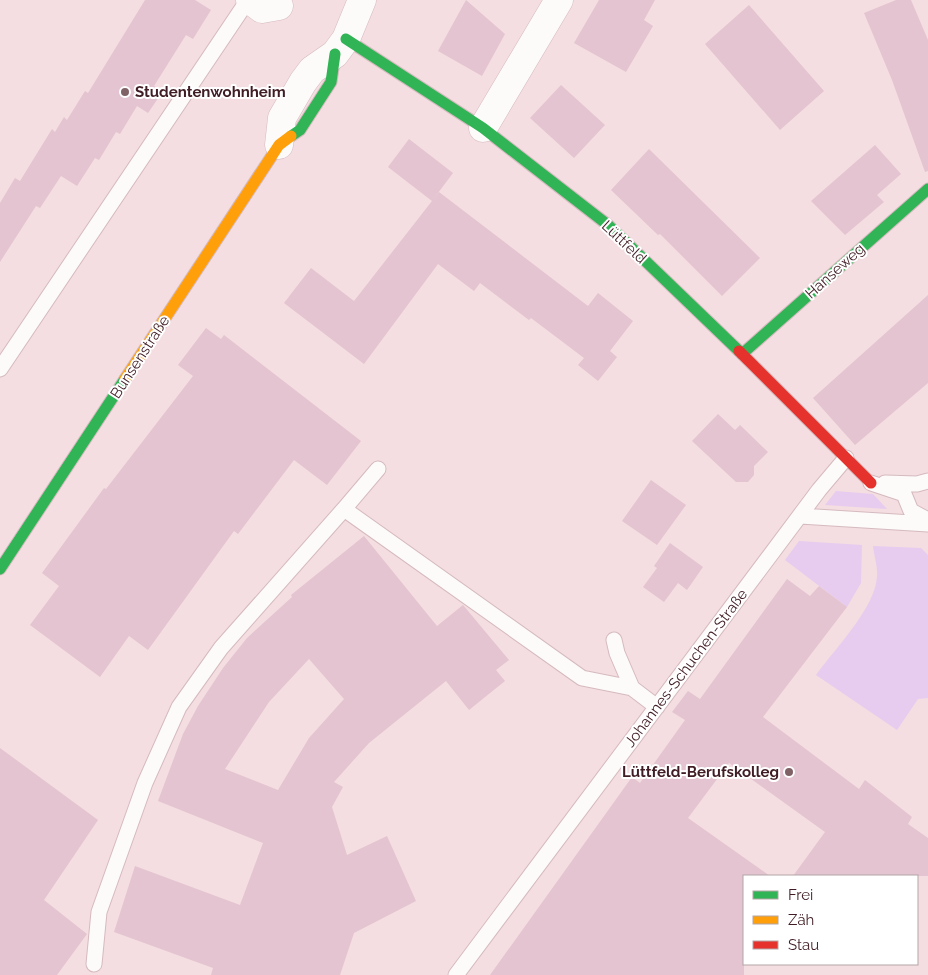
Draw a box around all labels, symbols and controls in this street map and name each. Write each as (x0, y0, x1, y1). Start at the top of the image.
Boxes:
place label: Studentenwohnheim (135, 83, 286, 101)
marker: Studentenwohnheim (119, 86, 131, 98)
street label: Lüttfeld (598, 217, 650, 267)
street label: Hanseweg (802, 240, 868, 302)
street label: Bunsenstraße (107, 312, 174, 402)
street label: Johannes-Schuchen-Straße (621, 585, 751, 751)
place label: Lüttfeld-Berufskolleg (622, 763, 779, 781)
marker: Lüttfeld-Berufskolleg (783, 766, 795, 778)
legend (743, 875, 918, 965)
text: Frei (788, 886, 813, 904)
text: Zäh (788, 911, 814, 929)
text: Stau (788, 936, 819, 954)

